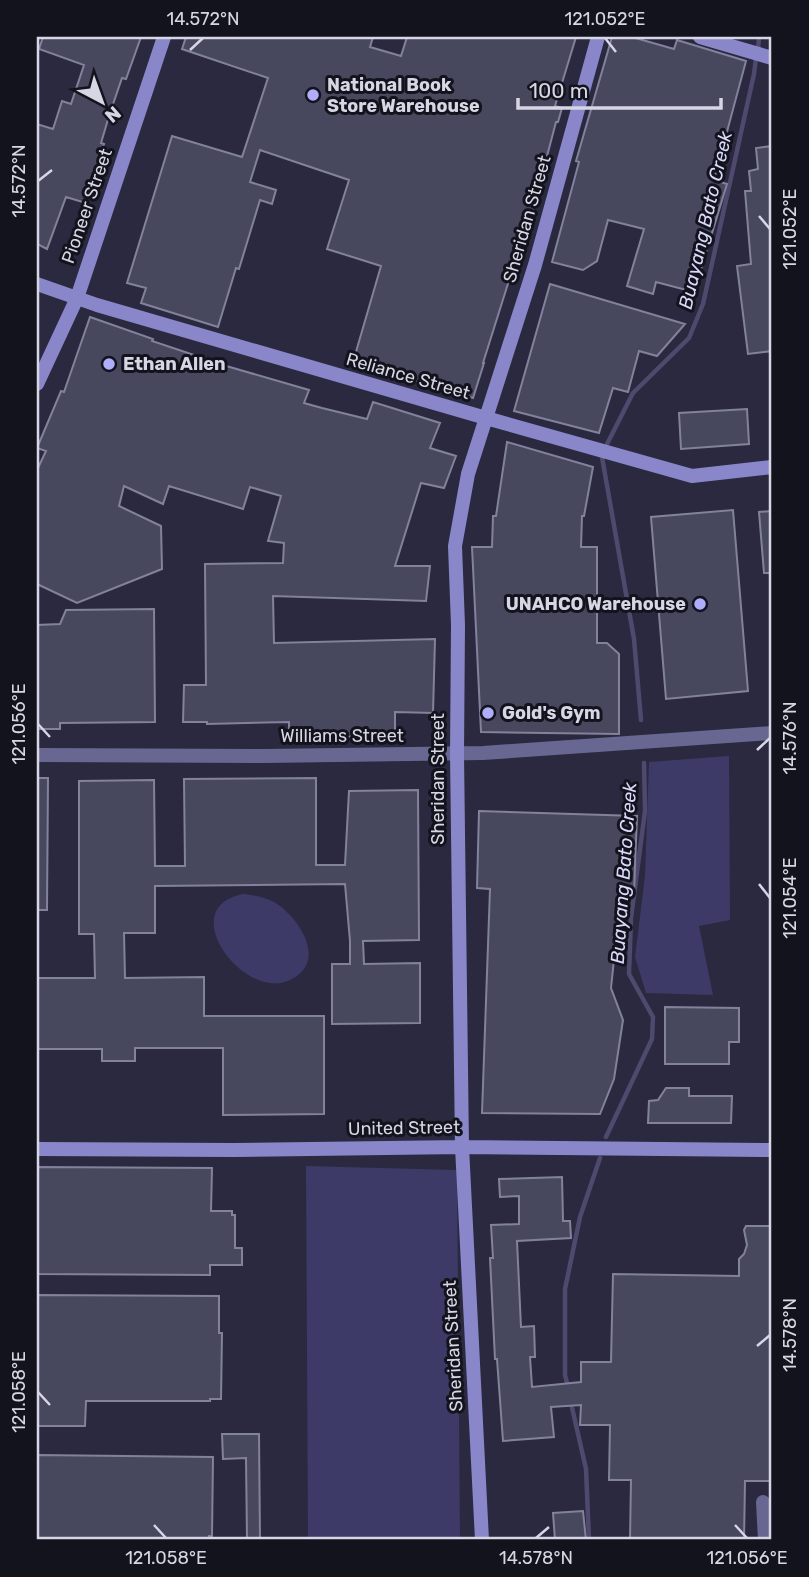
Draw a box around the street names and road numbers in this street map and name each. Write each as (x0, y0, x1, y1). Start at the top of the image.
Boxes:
street label: Pioneer Street (57, 146, 117, 266)
street label: Sheridan Street (498, 153, 556, 285)
street label: Reliance Street (344, 348, 472, 404)
street label: Sheridan Street (427, 713, 449, 845)
street label: Williams Street (280, 725, 404, 747)
street label: United Street (348, 1116, 460, 1140)
street label: Sheridan Street (439, 1280, 467, 1412)

